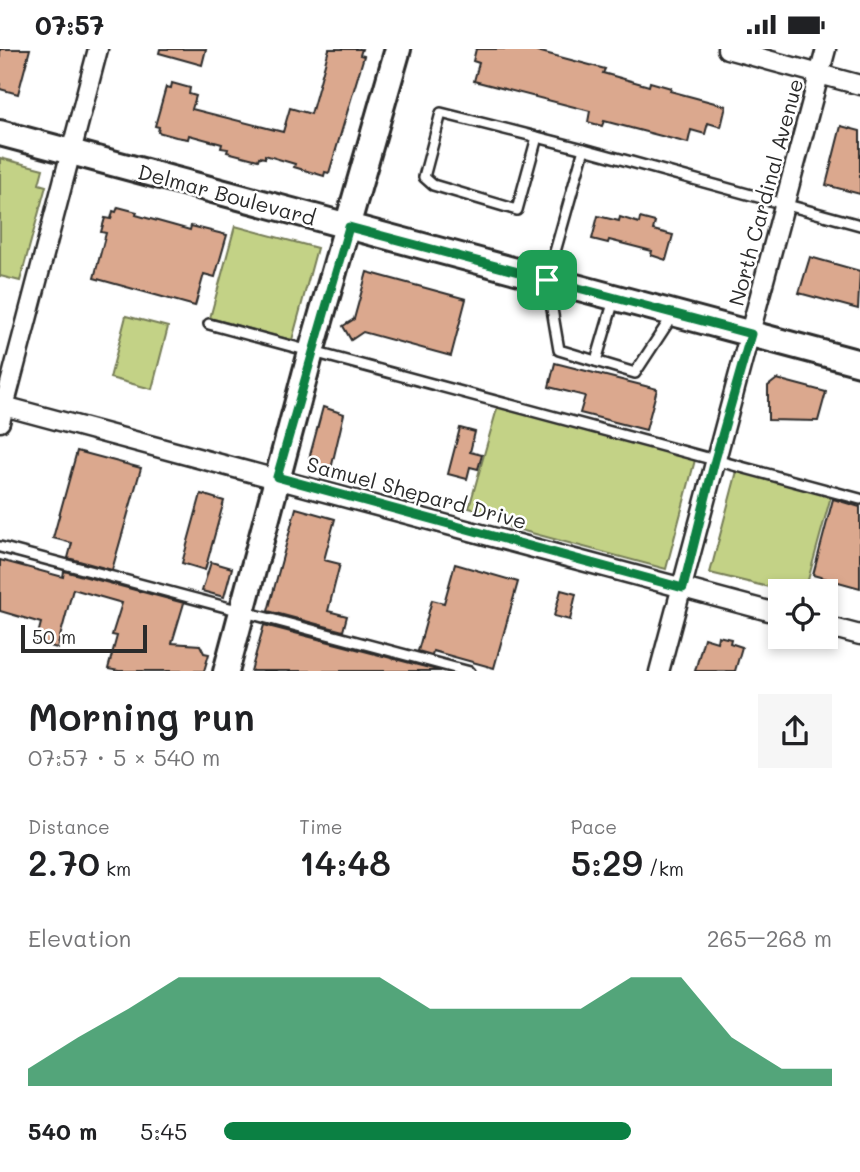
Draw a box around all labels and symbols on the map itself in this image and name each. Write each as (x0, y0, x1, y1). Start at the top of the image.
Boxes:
street label: North Cardinal Avenue (722, 75, 808, 309)
street label: Delmar Boulevard (135, 157, 319, 231)
pin (517, 250, 577, 310)
street label: Samuel Shepard Drive (304, 450, 530, 534)
scale bar (21, 622, 147, 654)

